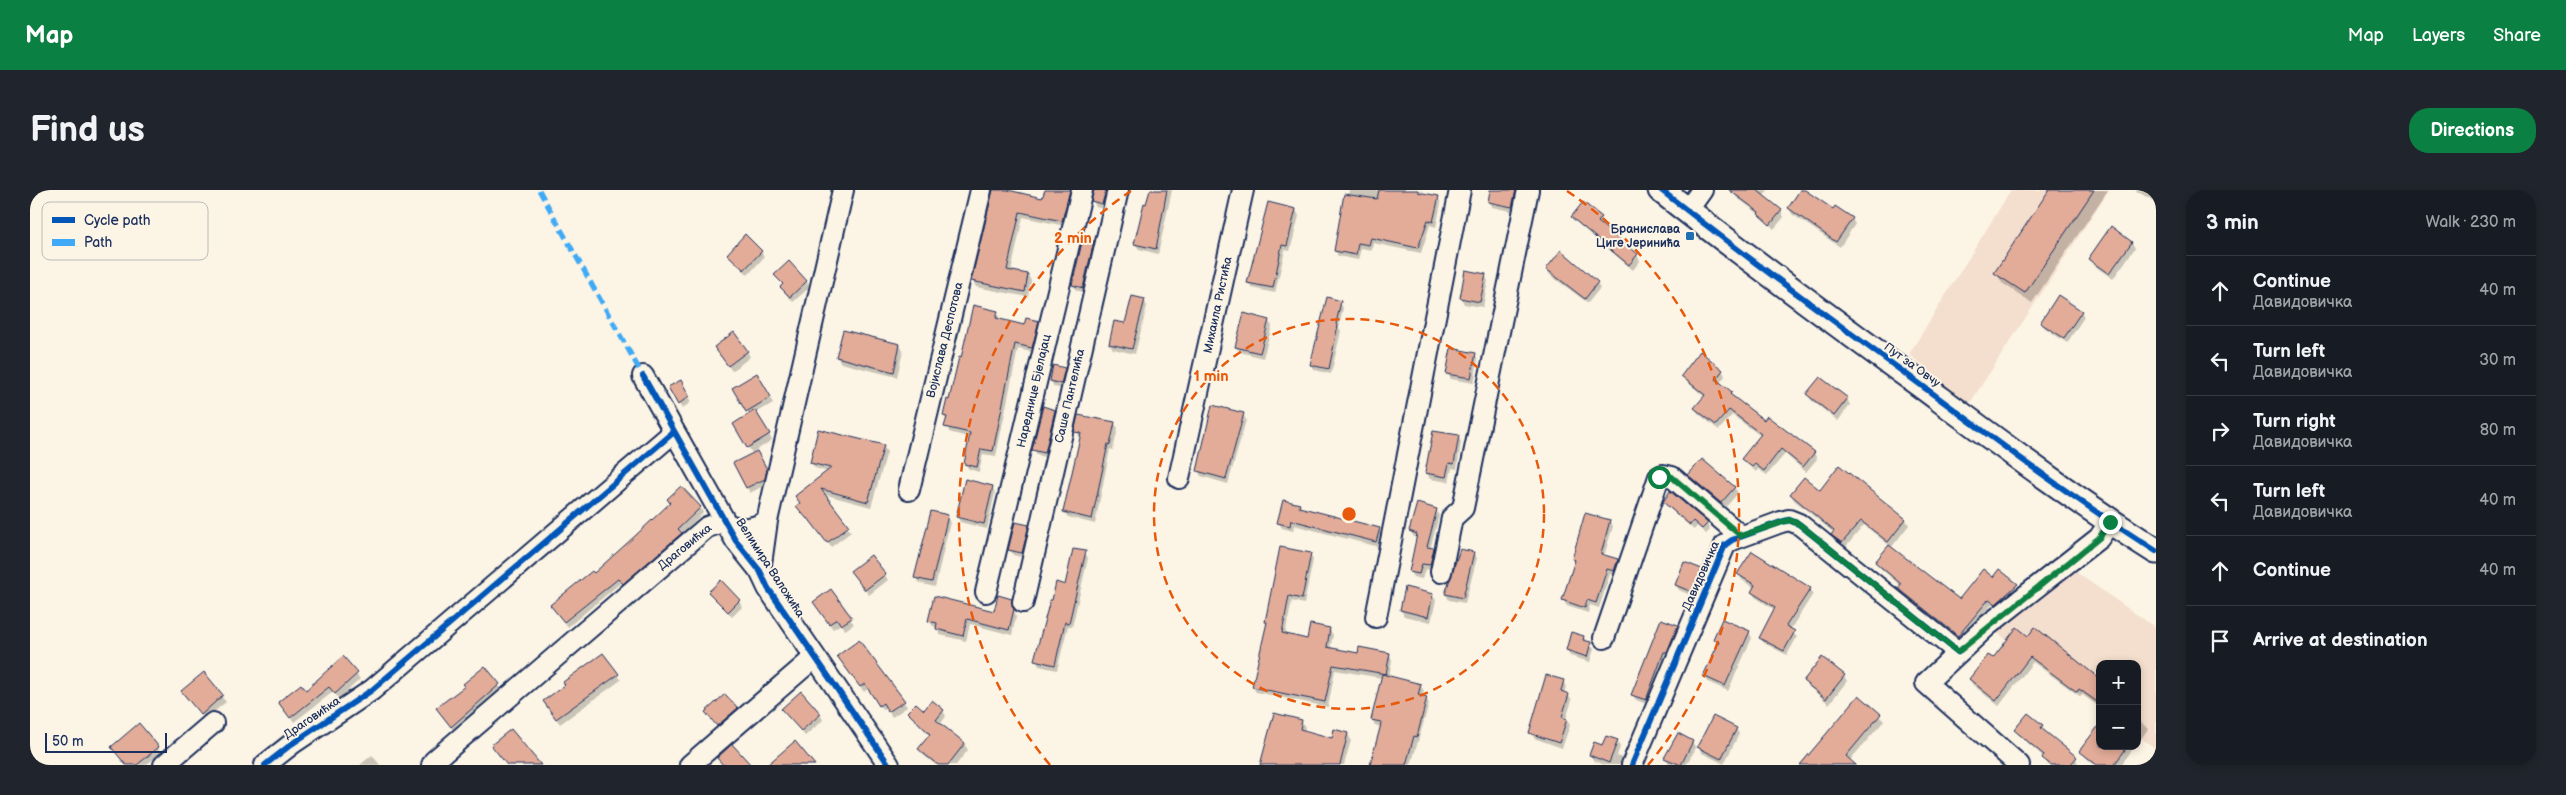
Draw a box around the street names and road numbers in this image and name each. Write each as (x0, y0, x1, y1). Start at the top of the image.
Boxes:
street label: Михаила Ристића (1200, 255, 1236, 355)
street label: Војислава Деспотова (923, 281, 967, 399)
street label: Нареднице Бјелајац (1014, 333, 1054, 449)
street label: Пут за Овчу (1881, 340, 1944, 391)
street label: Саше Пантелића (1052, 347, 1088, 445)
street label: Велимира Валожића (732, 516, 808, 620)
street label: Драговићка (655, 521, 715, 573)
street label: Давидовичка (1679, 539, 1723, 613)
street label: Драговићка (281, 694, 343, 742)

